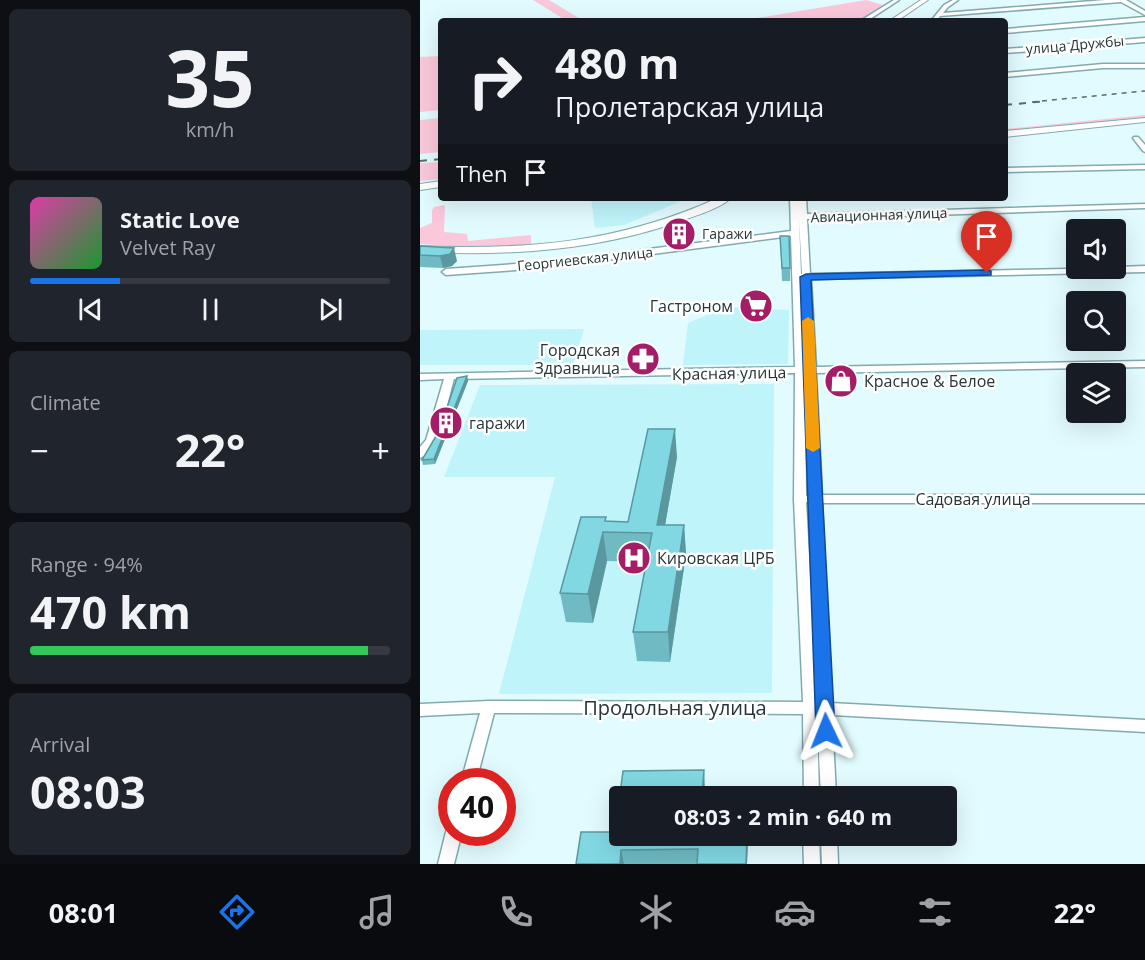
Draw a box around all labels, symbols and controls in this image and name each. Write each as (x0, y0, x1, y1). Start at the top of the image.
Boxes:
text: 35 (165, 24, 255, 130)
street label: улица Дружбы (1025, 31, 1125, 58)
text: 480 m (555, 34, 679, 91)
icon: right (456, 42, 534, 120)
text: Пролетарская улица (555, 88, 824, 125)
text: km/h (186, 116, 234, 143)
icon: arrive (519, 156, 552, 189)
text: Then (456, 158, 507, 188)
street label: Авиационная улица (810, 203, 948, 226)
text: Static Love (120, 204, 240, 234)
pin (961, 211, 1012, 273)
building icon: Гаражи (661, 216, 697, 252)
map controls (1066, 219, 1126, 423)
button: sound (1066, 219, 1126, 279)
icon: arrive (970, 220, 1003, 253)
place label: Гаражи (702, 224, 753, 243)
text: Velvet Ray (120, 234, 215, 261)
street label: Георгиевская улица (516, 242, 654, 275)
supermarket icon: Гастроном (738, 288, 774, 324)
button: search (1066, 291, 1126, 351)
icon: previous (74, 293, 107, 326)
icon: pause (194, 293, 227, 326)
icon: next (314, 293, 347, 326)
place label: Гастроном (650, 295, 733, 317)
place label: Городская Здравница (534, 339, 620, 379)
pharmacy icon: Городская Здравница (625, 341, 661, 377)
street label: Красная улица (672, 361, 786, 385)
shop icon: Красное & Белое (823, 363, 859, 399)
button: layers (1066, 363, 1126, 423)
place label: Красное & Белое (864, 370, 995, 392)
text: Climate (30, 389, 101, 416)
building icon: гаражи (428, 405, 464, 441)
place label: гаражи (469, 412, 525, 434)
text: 22° (175, 419, 245, 480)
text: − (30, 428, 49, 473)
text: + (371, 428, 390, 473)
street label: Садовая улица (915, 488, 1031, 510)
hospital icon: Кировская ЦРБ (616, 540, 652, 576)
place label: Кировская ЦРБ (657, 547, 775, 569)
text: Range · 94% (30, 551, 143, 578)
text: 470 km (30, 581, 191, 642)
street label: Продольная улица (583, 694, 767, 721)
position arrow (794, 699, 858, 763)
text: Arrival (30, 731, 90, 758)
text: 08:03 (30, 761, 146, 822)
speed limit sign: 40 (438, 768, 516, 846)
text: 08:03 · 2 min · 640 m (674, 801, 892, 831)
icon: directions (216, 891, 258, 933)
icon: music (356, 891, 398, 933)
icon: phone (495, 891, 537, 933)
icon: climate (635, 891, 677, 933)
icon: car (774, 891, 816, 933)
icon: filters (914, 891, 956, 933)
text: 08:01 (49, 894, 118, 931)
text: 22° (1054, 894, 1096, 931)

